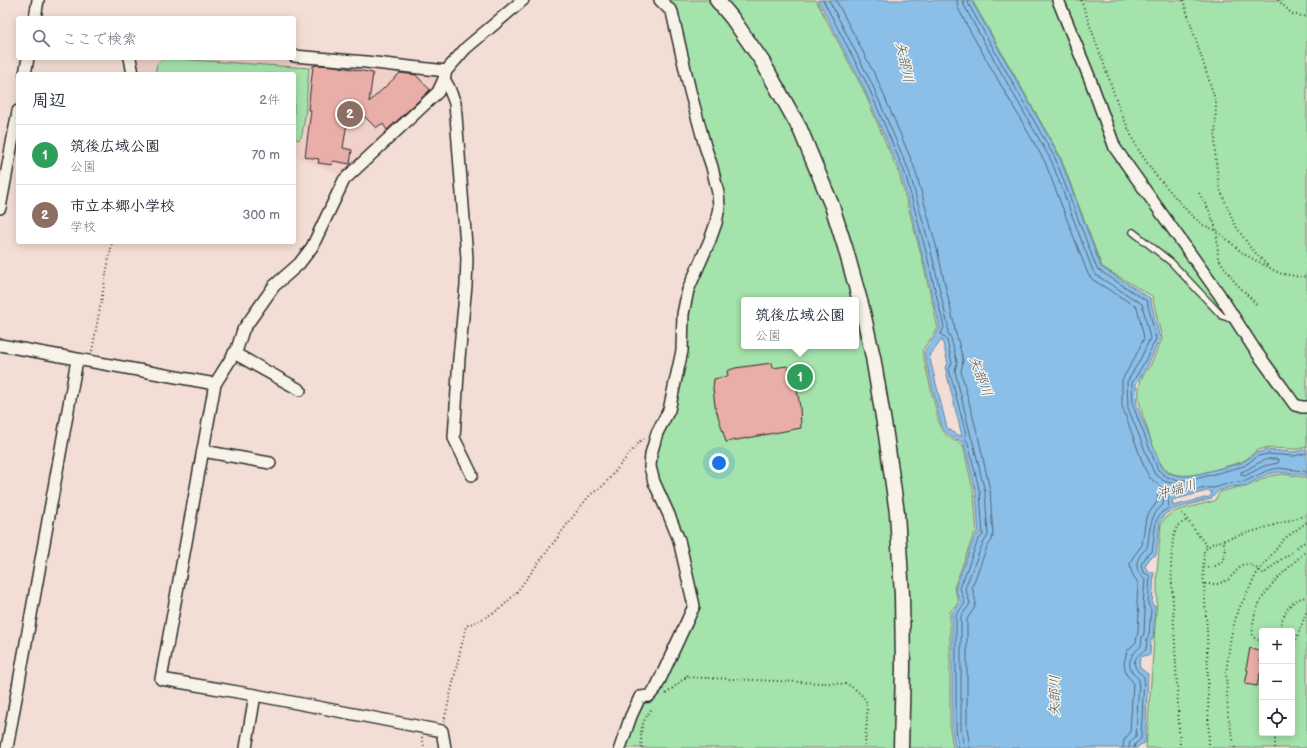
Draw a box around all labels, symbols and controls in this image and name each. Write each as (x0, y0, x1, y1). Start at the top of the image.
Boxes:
search box (16, 16, 296, 60)
icon: search (30, 27, 52, 49)
text: ここで検索 (62, 30, 137, 49)
water label: 矢部川 (892, 40, 917, 84)
text: 周辺 (32, 91, 66, 111)
text: 2件 (259, 92, 280, 108)
pin: 2 (337, 99, 363, 129)
text: 筑後広域公園 (70, 137, 160, 156)
text: 1 (42, 147, 48, 163)
text: 70 m (252, 147, 280, 163)
text: 公園 (70, 159, 96, 175)
text: 市立本郷小学校 (70, 197, 175, 216)
text: 2 (41, 207, 49, 223)
text: 300 m (242, 207, 280, 223)
text: 学校 (70, 219, 96, 235)
popup (741, 297, 859, 349)
text: 筑後広域公園 (755, 306, 845, 325)
text: 公園 (755, 328, 781, 344)
water label: 矢部川 (965, 354, 996, 399)
pin: 1 (787, 362, 813, 392)
your location (709, 453, 729, 473)
water label: 沖端川 (1154, 476, 1199, 503)
map controls (1259, 628, 1295, 736)
button: + (1259, 628, 1295, 664)
button: − (1259, 664, 1295, 700)
water label: 矢部川 (1046, 675, 1063, 717)
button: locate (1259, 700, 1295, 736)

